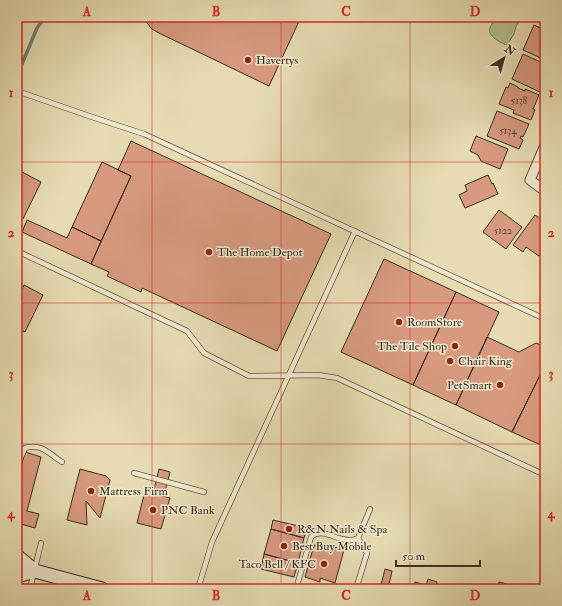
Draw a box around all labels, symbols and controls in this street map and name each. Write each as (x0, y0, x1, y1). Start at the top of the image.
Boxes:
text: A (82, 4, 92, 20)
text: B (212, 4, 220, 20)
text: C (341, 4, 351, 20)
text: D (470, 4, 481, 20)
north arrow (484, 38, 524, 78)
text: N (501, 42, 518, 59)
place label: Havertys (256, 53, 298, 68)
marker: Havertys (243, 55, 253, 65)
text: 1 (9, 85, 14, 101)
text: 1 (549, 85, 554, 101)
house number: 5138 (511, 95, 528, 107)
house number: 5134 (499, 125, 517, 137)
text: 2 (8, 225, 15, 241)
house number: 5122 (494, 225, 512, 237)
text: 2 (548, 225, 555, 241)
place label: The Home Depot (217, 245, 303, 260)
marker: The Home Depot (204, 247, 214, 257)
place label: RoomStore (407, 315, 462, 330)
marker: RoomStore (394, 317, 404, 327)
place label: The Tile Shop (377, 339, 447, 354)
marker: The Tile Shop (450, 341, 460, 351)
place label: Chair King (458, 354, 513, 369)
marker: Chair King (445, 356, 455, 366)
text: 3 (9, 366, 14, 382)
text: 3 (549, 366, 554, 382)
place label: PetSmart (447, 378, 492, 393)
marker: PetSmart (495, 380, 505, 390)
place label: Mattress Firm (99, 484, 169, 499)
marker: Mattress Firm (86, 486, 96, 496)
place label: PNC Bank (161, 503, 215, 518)
marker: PNC Bank (148, 505, 158, 515)
text: 4 (6, 506, 15, 522)
text: 4 (546, 506, 555, 522)
place label: R&N Nails & Spa (297, 522, 388, 537)
marker: R&N Nails & Spa (284, 524, 294, 534)
place label: Best Buy Mobile (292, 539, 372, 554)
marker: Best Buy Mobile (279, 541, 289, 551)
scale bar (396, 542, 480, 568)
text: 50 m (402, 549, 426, 564)
place label: Taco Bell / KFC (238, 557, 316, 572)
marker: Taco Bell / KFC (319, 559, 329, 569)
text: A (82, 588, 92, 604)
text: B (212, 588, 220, 604)
text: C (341, 588, 351, 604)
text: D (470, 588, 481, 604)

